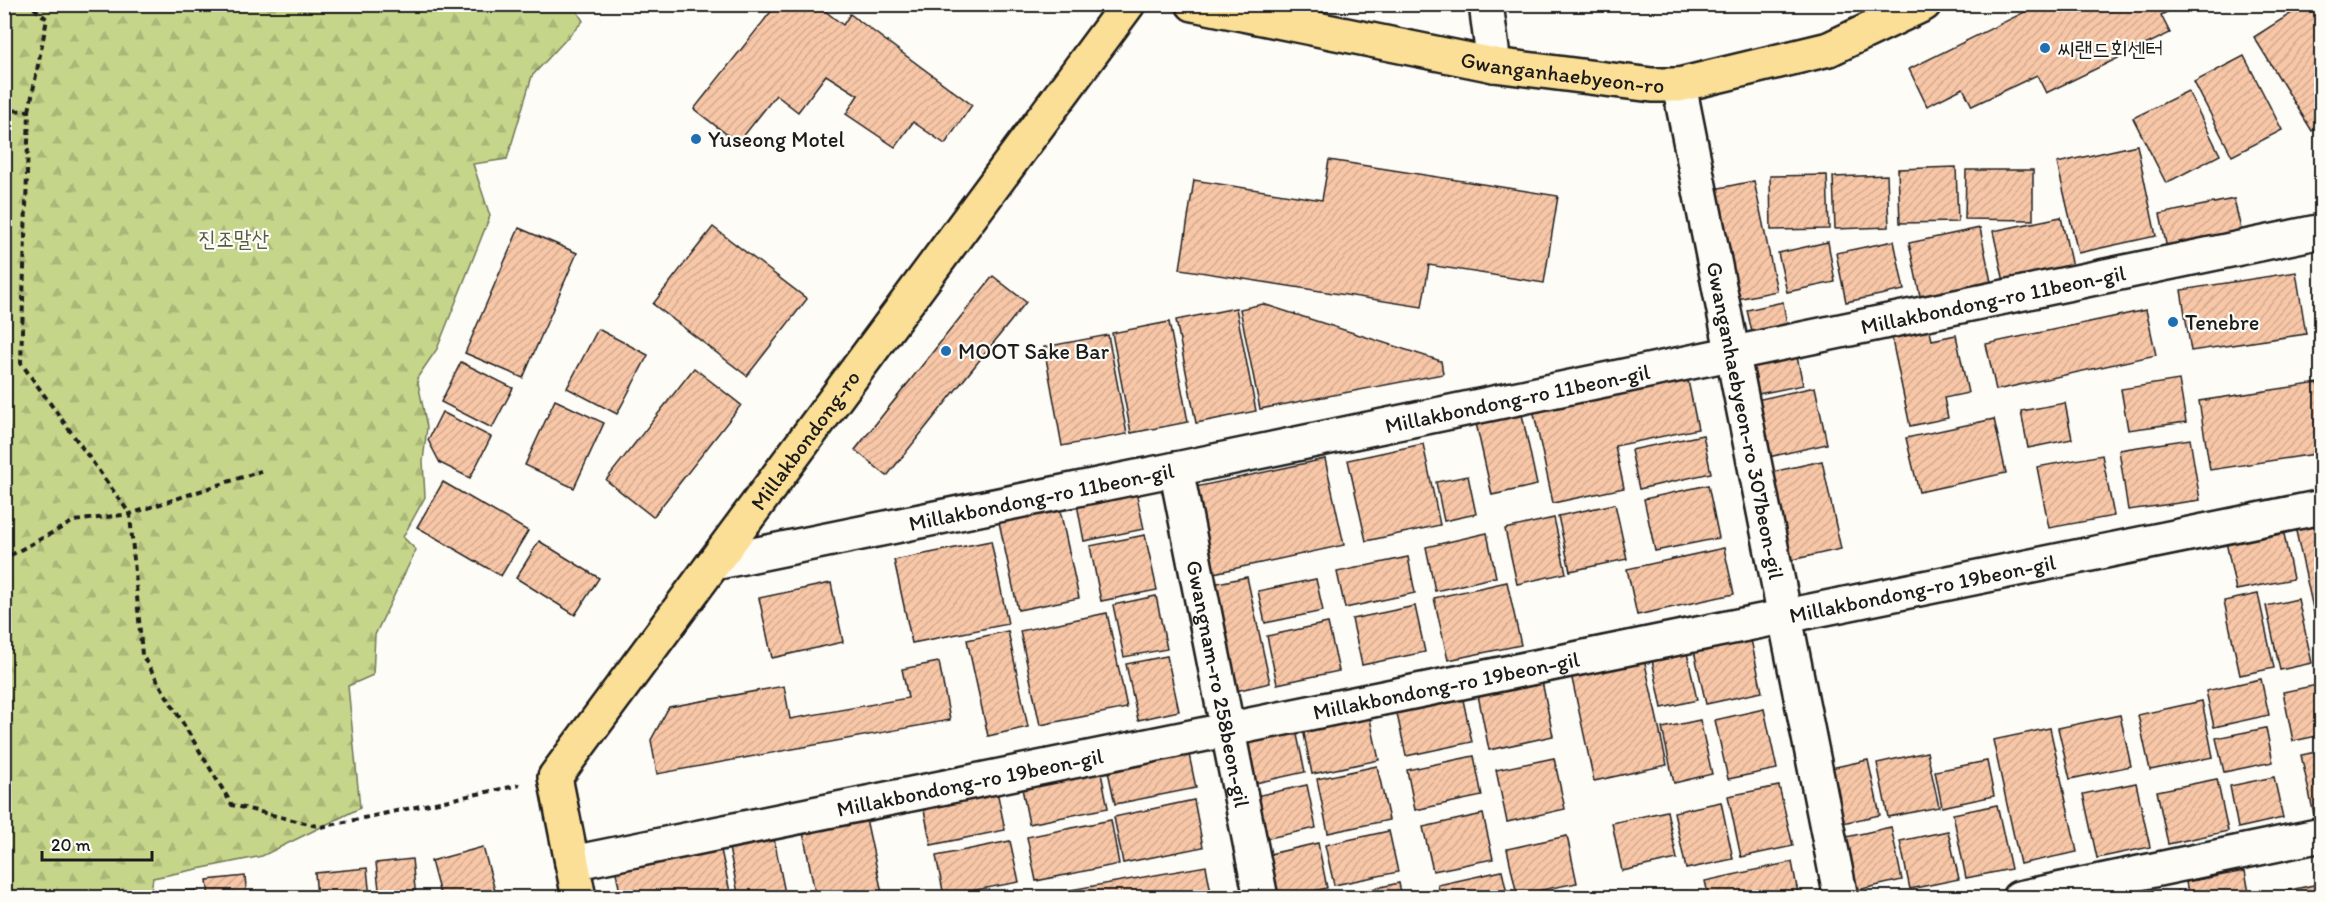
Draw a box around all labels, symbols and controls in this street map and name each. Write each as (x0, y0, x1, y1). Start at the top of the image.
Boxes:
place label: 씨랜드회센터 (2057, 35, 2163, 62)
marker: 씨랜드회센터 (2038, 41, 2052, 55)
street label: Gwanganhaebyeon-ro (1458, 46, 1664, 99)
place label: Yuseong Motel (708, 126, 845, 153)
marker: Yuseong Motel (689, 132, 703, 146)
park label: 진조말산 (199, 225, 269, 252)
street label: Gwanganhaebyeon-ro 307beon-gil (1701, 259, 1790, 582)
street label: Millakbondong-ro 11beon-gil (1858, 259, 2128, 340)
place label: Tenebre (2185, 309, 2259, 336)
marker: Tenebre (2166, 315, 2180, 329)
place label: MOOT Sake Bar (958, 338, 1110, 365)
marker: MOOT Sake Bar (939, 344, 953, 358)
street label: Millakbondong-ro 11beon-gil (1382, 358, 1652, 439)
street label: Millakbondong-ro (745, 365, 866, 516)
street label: Millakbondong-ro 11beon-gil (906, 457, 1176, 537)
street label: Millakbondong-ro 19beon-gil (1787, 549, 2058, 629)
street label: Gwangnam-ro 258beon-gil (1180, 558, 1256, 810)
street label: Millakbondong-ro 19beon-gil (1311, 645, 1582, 726)
street label: Millakbondong-ro 19beon-gil (834, 742, 1106, 823)
scale bar (42, 824, 152, 862)
text: 20 m (51, 834, 91, 856)

